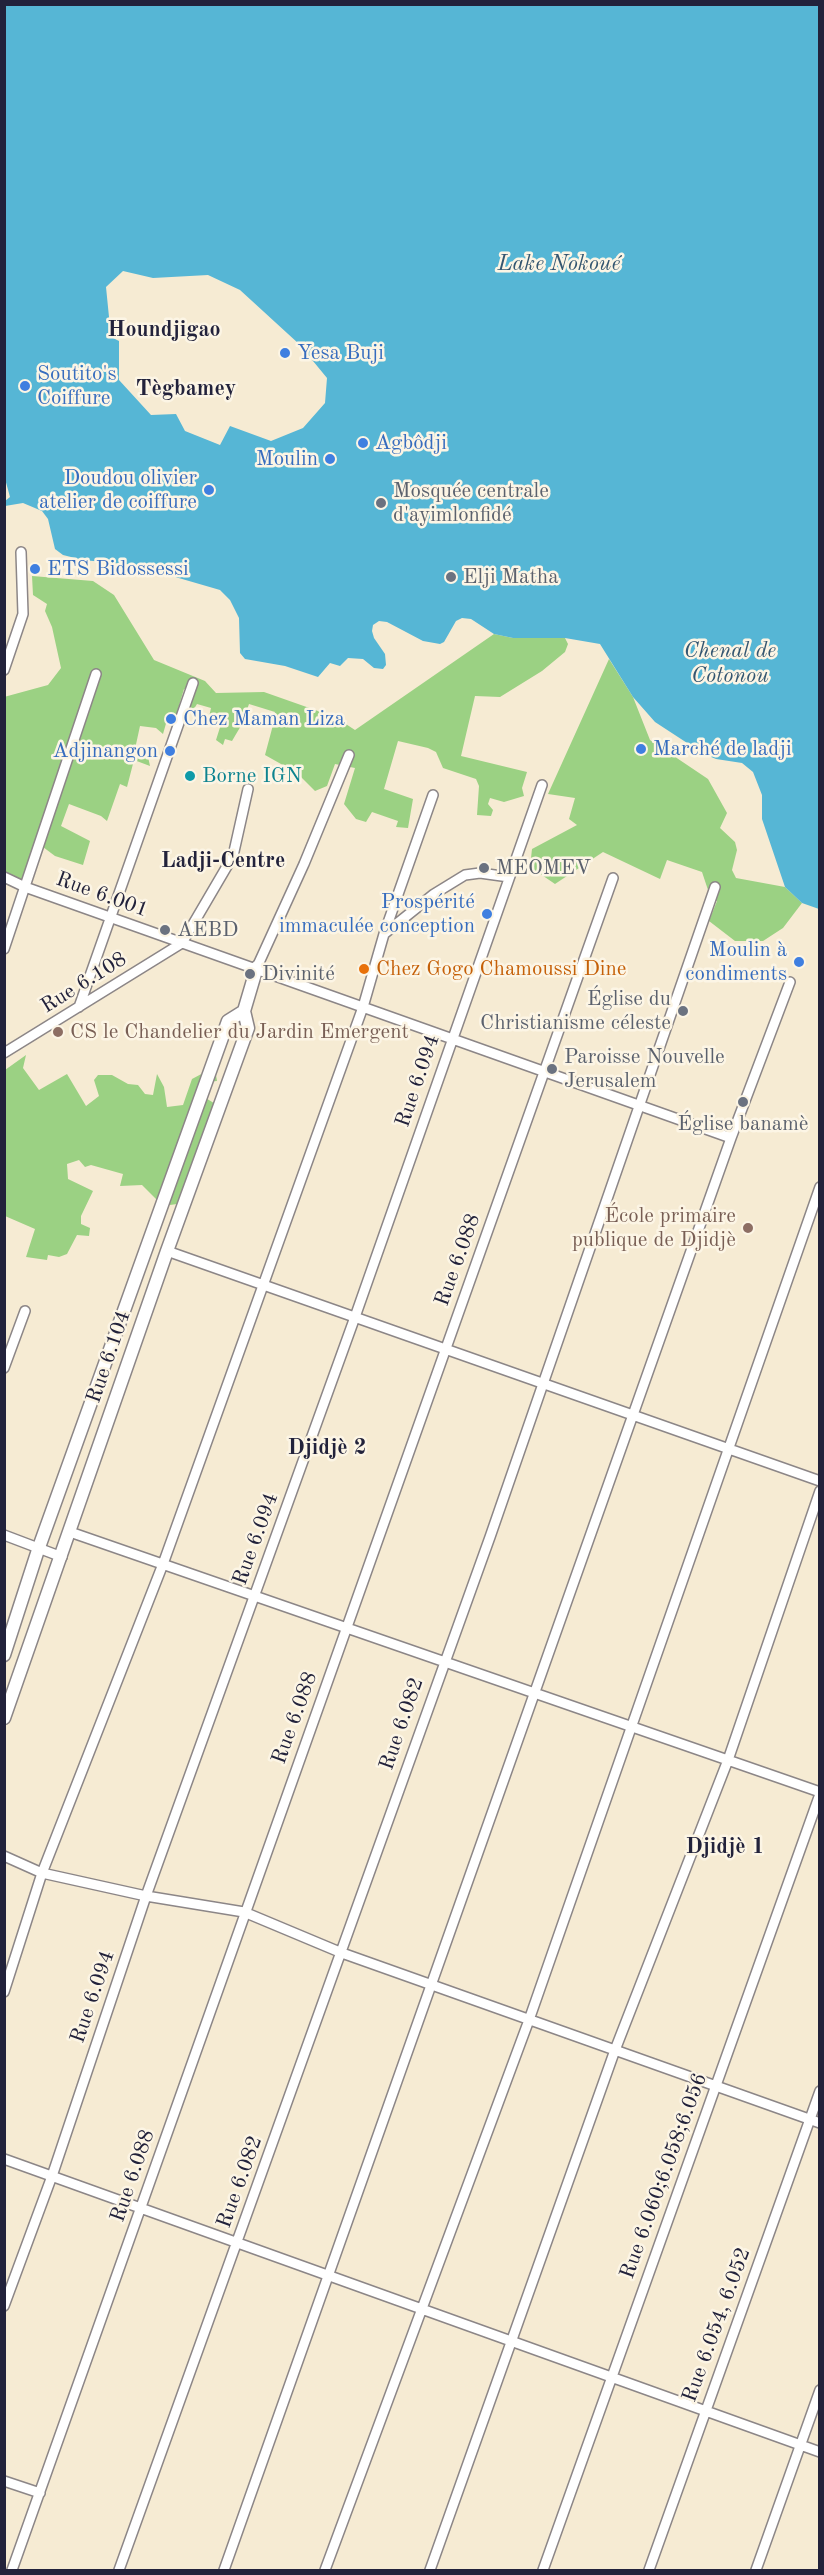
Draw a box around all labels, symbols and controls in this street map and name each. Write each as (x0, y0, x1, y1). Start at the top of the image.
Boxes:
water label: Lake Nokoué (498, 251, 620, 277)
district label: Houndjigao (107, 317, 221, 343)
place label: Yesa Buji (297, 340, 384, 366)
marker: Yesa Buji (278, 346, 292, 360)
place label: Soutito's Coiffure (37, 361, 117, 411)
district label: Tègbamey (136, 376, 236, 402)
marker: Soutito's Coiffure (18, 379, 32, 393)
place label: Agbôdji (375, 430, 447, 456)
marker: Agbôdji (356, 436, 370, 450)
place label: Moulin (256, 446, 318, 472)
marker: Moulin (323, 452, 337, 466)
place label: Doudou olivier atelier de coiffure (39, 465, 197, 515)
place label: Mosquée centrale d'ayimlonfidé (393, 478, 549, 528)
marker: Doudou olivier atelier de coiffure (202, 483, 216, 497)
marker: Mosquée centrale d'ayimlonfidé (374, 496, 388, 510)
place label: ETS Bidossessi (47, 556, 189, 582)
marker: ETS Bidossessi (28, 562, 42, 576)
place label: Elji Matha (463, 564, 559, 590)
marker: Elji Matha (444, 570, 458, 584)
water label: Chenal de Cotonou (684, 638, 776, 690)
place label: Chez Maman Liza (183, 706, 345, 732)
marker: Chez Maman Liza (164, 712, 178, 726)
place label: Marché de ladji (653, 736, 792, 762)
place label: Adjinangon (52, 738, 158, 764)
marker: Marché de ladji (634, 742, 648, 756)
marker: Adjinangon (163, 744, 177, 758)
place label: Borne IGN (202, 763, 302, 789)
marker: Borne IGN (183, 769, 197, 783)
district label: Ladji-Centre (161, 848, 285, 874)
place label: MEOMEV (496, 855, 591, 881)
marker: MEOMEV (477, 861, 491, 875)
street label: Rue 6.001 (52, 867, 152, 923)
place label: Prospérité immaculée conception (279, 889, 475, 939)
marker: Prospérité immaculée conception (480, 907, 494, 921)
place label: AEBD (177, 917, 238, 943)
marker: AEBD (158, 923, 172, 937)
place label: Moulin à condiments (685, 937, 787, 987)
street label: Rue 6.108 (36, 947, 132, 1019)
marker: Moulin à condiments (792, 955, 806, 969)
place label: Chez Gogo Chamoussi Dine (376, 956, 626, 982)
place label: Divinité (262, 961, 335, 987)
marker: Chez Gogo Chamoussi Dine (357, 962, 371, 976)
marker: Divinité (243, 967, 257, 981)
place label: Église du Christianisme céleste (480, 986, 671, 1036)
marker: Église du Christianisme céleste (676, 1004, 690, 1018)
place label: CS le Chandelier du Jardin Emergent (70, 1019, 409, 1045)
marker: CS le Chandelier du Jardin Emergent (51, 1025, 65, 1039)
street label: Rue 6.094 (390, 1031, 446, 1131)
place label: Paroisse Nouvelle Jerusalem (564, 1044, 725, 1094)
marker: Paroisse Nouvelle Jerusalem (545, 1062, 559, 1076)
marker: Église banamè (736, 1095, 750, 1109)
place label: Église banamè (678, 1111, 808, 1137)
place label: École primaire publique de Djidjè (572, 1203, 736, 1253)
street label: Rue 6.088 (430, 1210, 486, 1310)
marker: École primaire publique de Djidjè (741, 1221, 755, 1235)
street label: Rue 6.104 (81, 1307, 137, 1407)
district label: Djidjè 2 (287, 1435, 367, 1461)
street label: Rue 6.094 (228, 1489, 284, 1589)
street label: Rue 6.088 (267, 1668, 323, 1768)
street label: Rue 6.082 (374, 1674, 430, 1774)
district label: Djidjè 1 (685, 1834, 765, 1860)
street label: Rue 6.094 (65, 1947, 121, 2047)
street label: Rue 6.060;6.058;6.056 (615, 2070, 713, 2282)
street label: Rue 6.088 (105, 2126, 161, 2226)
street label: Rue 6.082 (212, 2132, 268, 2232)
street label: Rue 6.054, 6.052 (677, 2244, 757, 2406)

